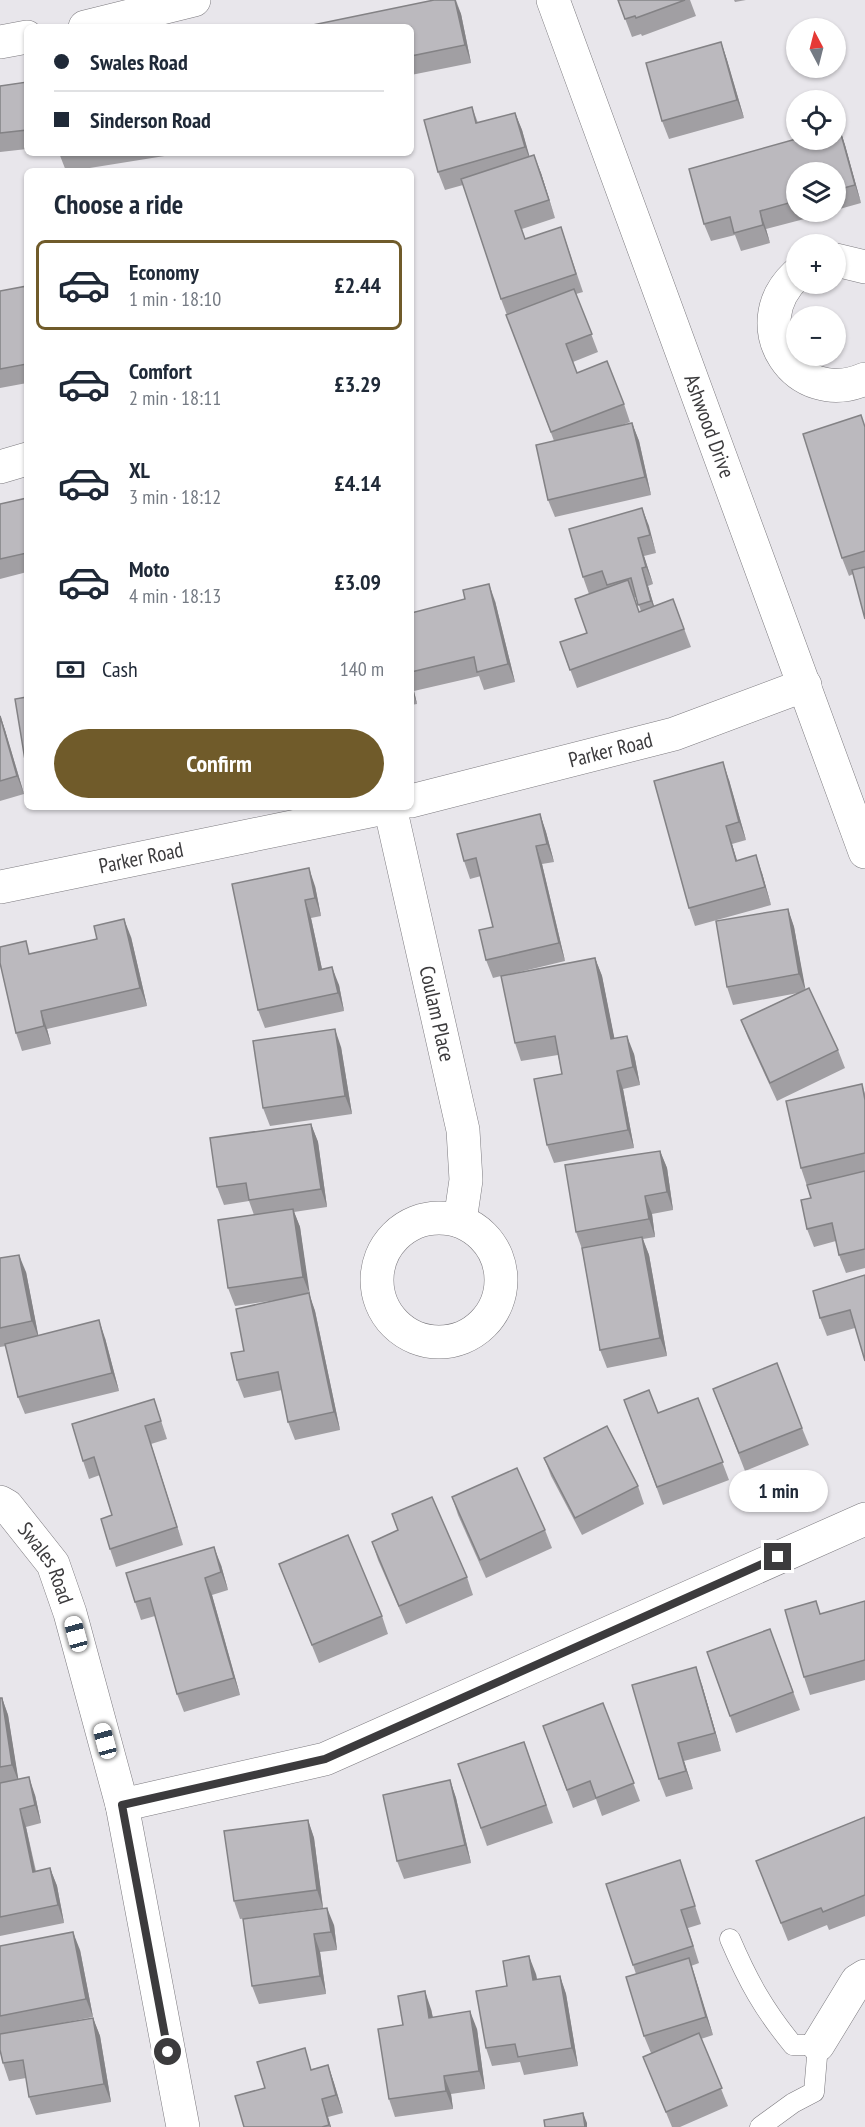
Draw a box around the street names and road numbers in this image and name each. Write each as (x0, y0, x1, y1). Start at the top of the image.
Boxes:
street label: Ashwood Drive (678, 371, 741, 482)
street label: Parker Road (566, 726, 655, 773)
street label: Parker Road (96, 836, 186, 879)
street label: Coulam Place (413, 963, 461, 1064)
street label: Swales Road (12, 1517, 80, 1607)

